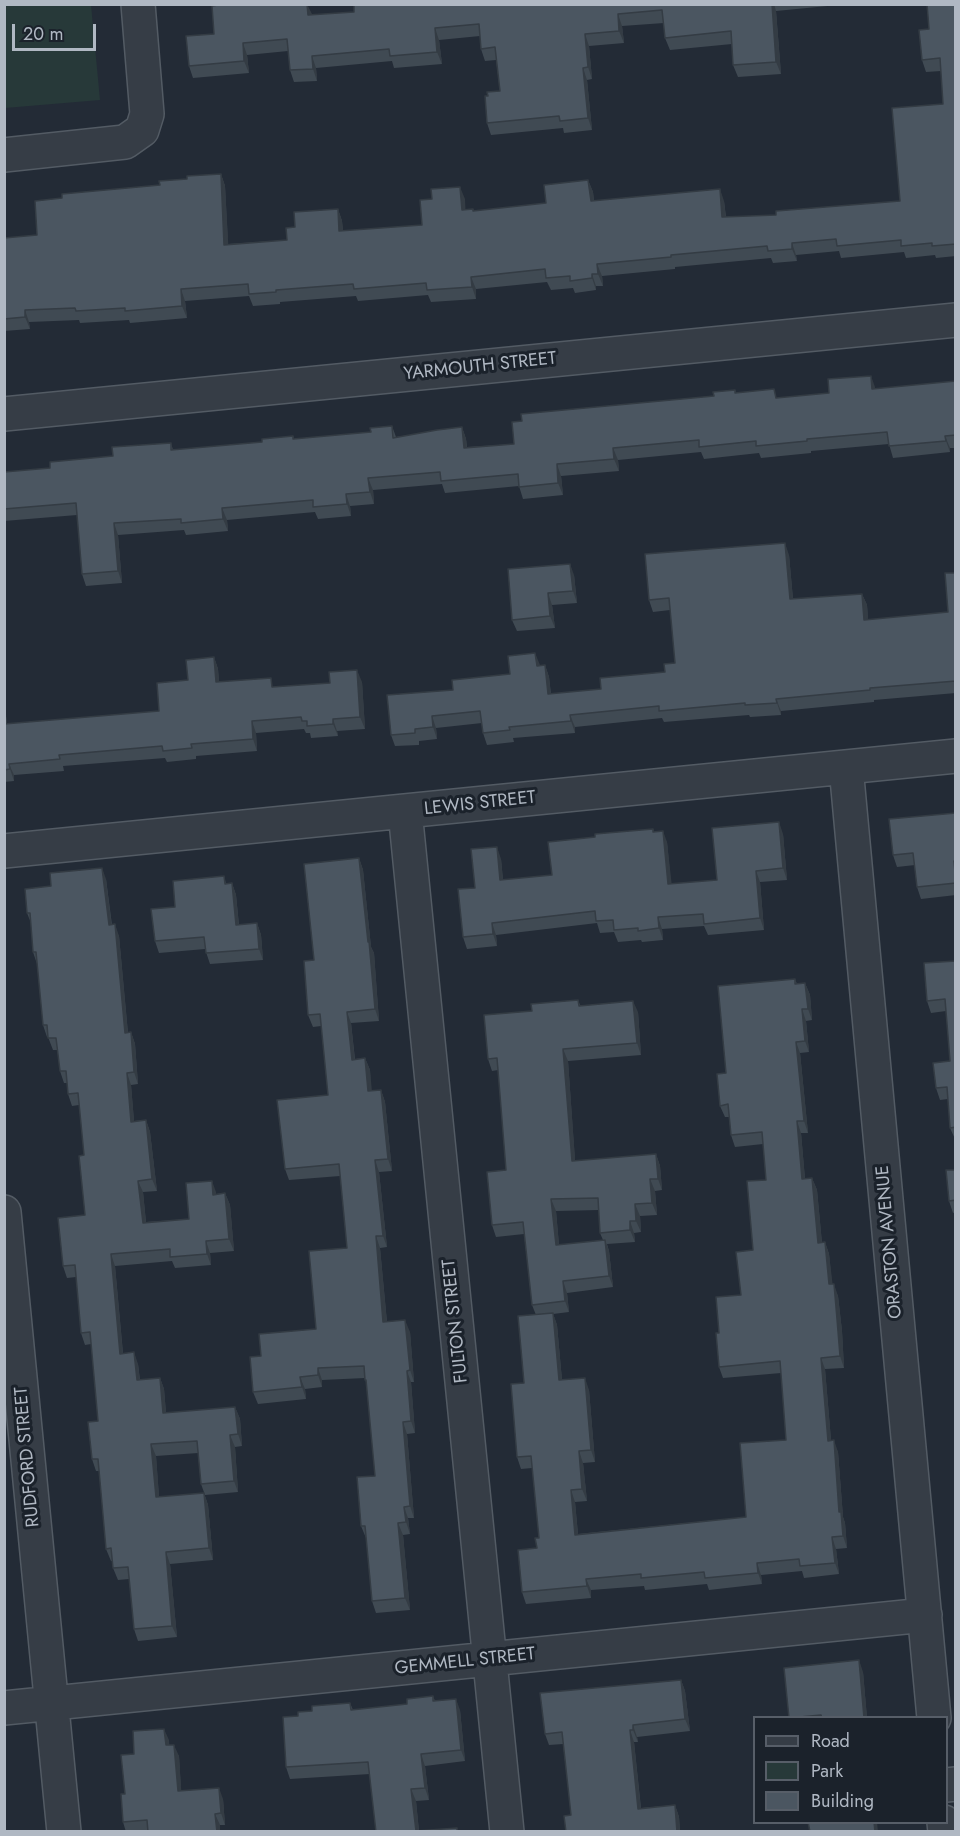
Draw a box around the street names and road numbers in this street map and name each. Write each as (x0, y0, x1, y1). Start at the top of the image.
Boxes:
street label: YARMOUTH STREET (403, 348, 557, 386)
street label: LEWIS STREET (423, 787, 537, 821)
street label: ORASTON AVENUE (873, 1164, 907, 1320)
street label: FULTON STREET (439, 1258, 473, 1384)
street label: RUDFORD STREET (11, 1386, 45, 1528)
street label: GEMMELL STREET (394, 1644, 536, 1680)

